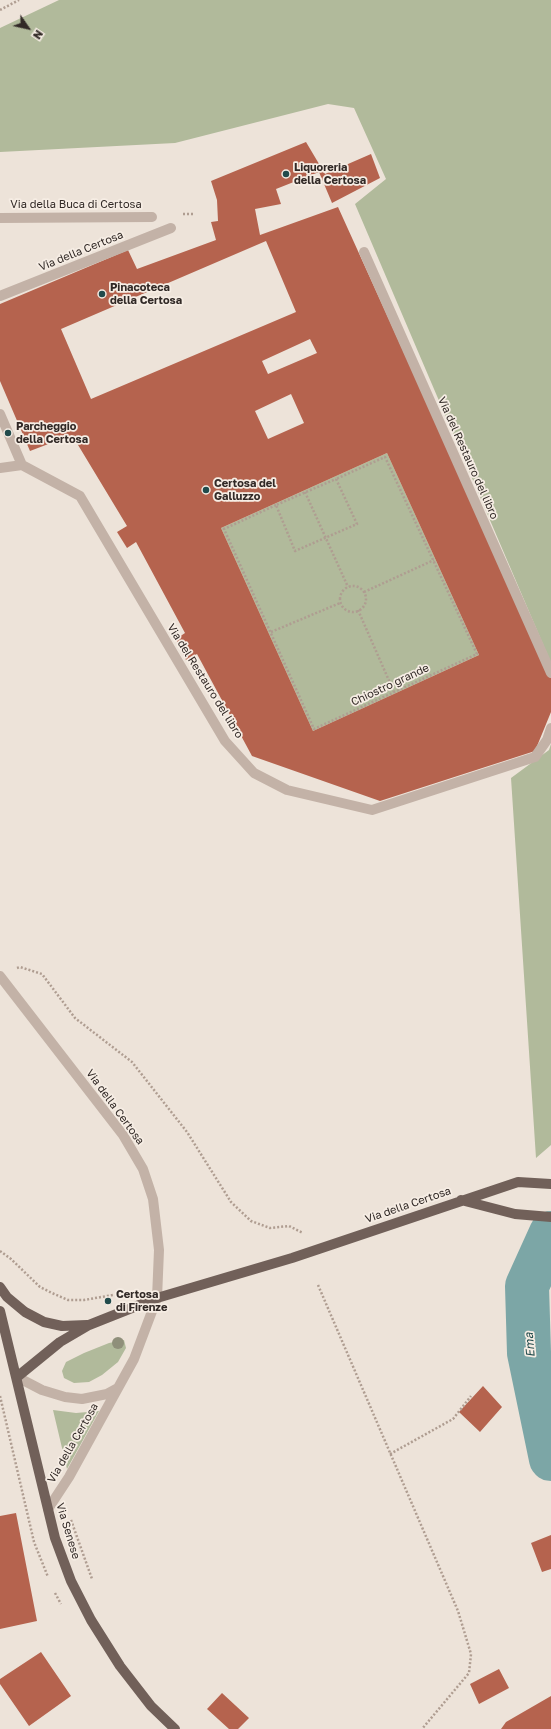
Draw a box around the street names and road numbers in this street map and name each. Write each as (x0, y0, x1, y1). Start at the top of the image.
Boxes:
street label: Via della Buca di Certosa (10, 198, 142, 212)
street label: Via della Certosa (37, 228, 125, 274)
street label: Via del Restauro del libro (435, 395, 501, 521)
street label: Via del Restauro del libro (164, 621, 246, 741)
street label: Chiostro grande (349, 661, 431, 709)
street label: Via della Certosa (83, 1067, 147, 1147)
street label: Via della Certosa (363, 1184, 453, 1226)
street label: Via della Certosa (45, 1401, 101, 1485)
street label: Via Senese (53, 1501, 83, 1561)

